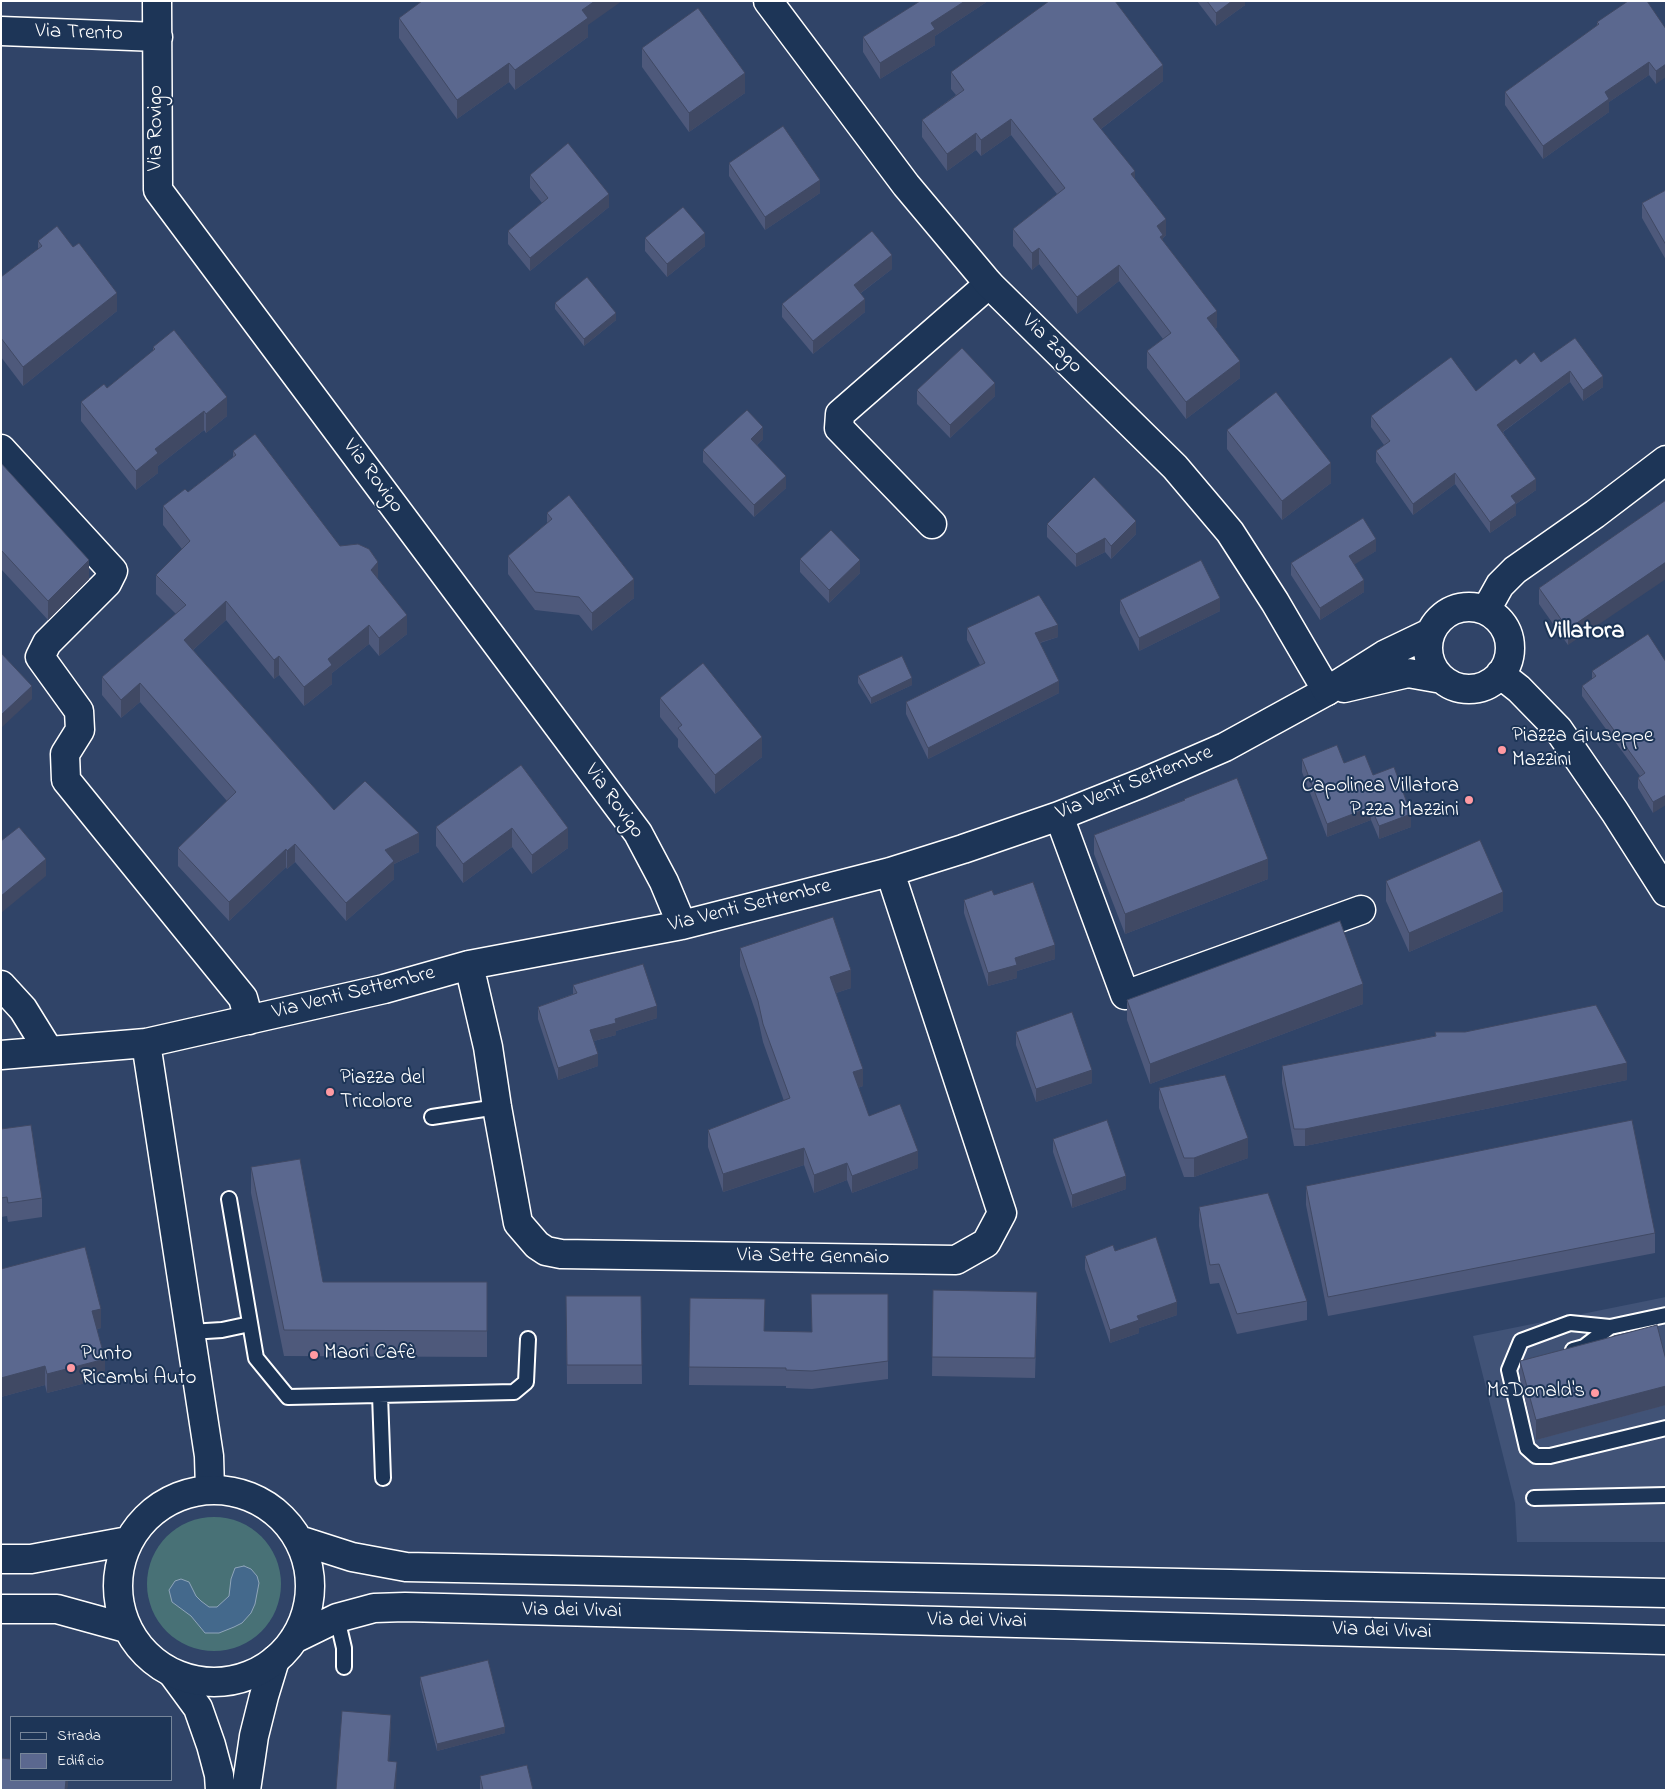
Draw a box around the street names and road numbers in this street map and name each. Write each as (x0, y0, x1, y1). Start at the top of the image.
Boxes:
street label: Via Trento (35, 20, 123, 48)
street label: Via Rovigo (145, 85, 171, 171)
street label: Via Zago (1015, 310, 1087, 380)
street label: Via Rovigo (336, 435, 408, 519)
street label: Via Venti Settembre (1053, 741, 1217, 827)
street label: Via Rovigo (578, 760, 648, 844)
street label: Via Venti Settembre (666, 875, 834, 939)
street label: Via Venti Settembre (270, 962, 438, 1026)
street label: Via Sette Gennaio (737, 1244, 889, 1272)
street label: Via dei Vivai (522, 1599, 622, 1625)
street label: Via dei Vivai (927, 1609, 1027, 1635)
street label: Via dei Vivai (1332, 1618, 1432, 1646)

